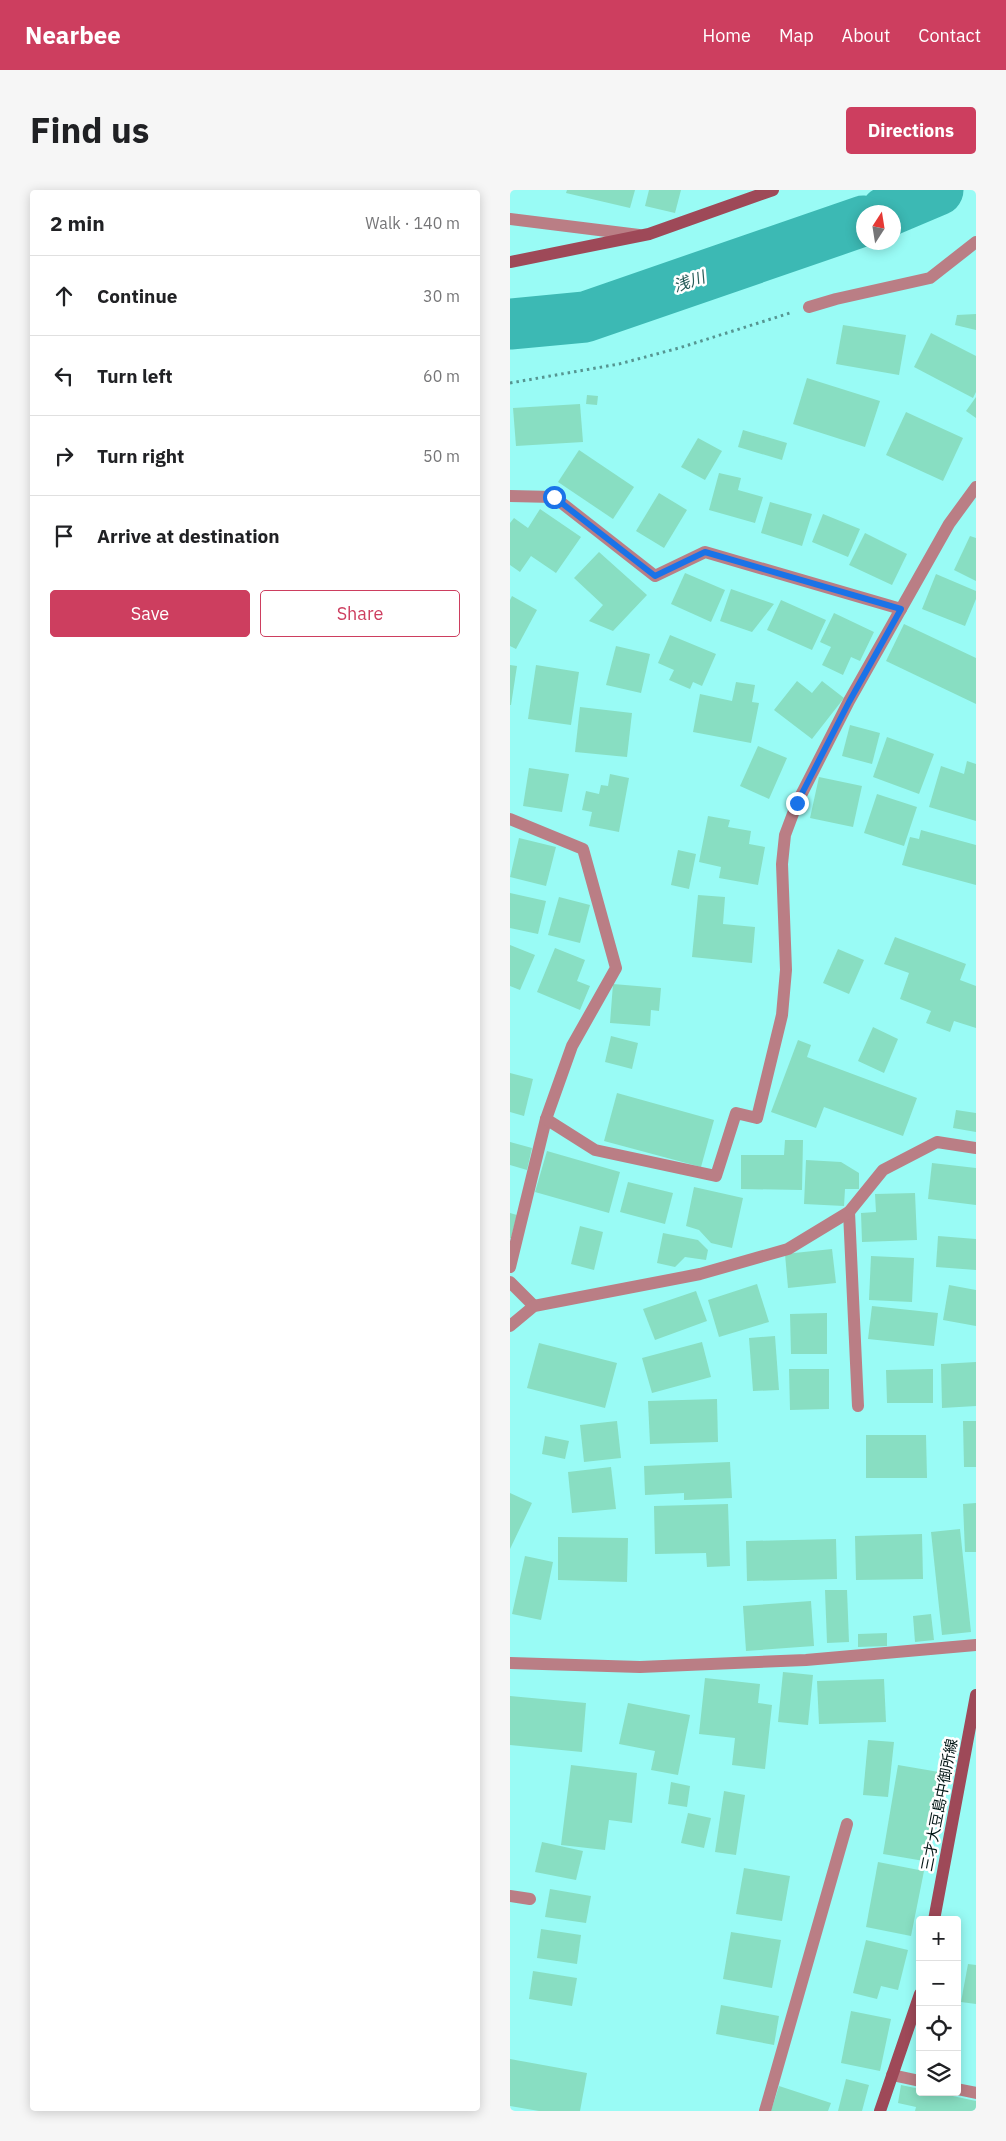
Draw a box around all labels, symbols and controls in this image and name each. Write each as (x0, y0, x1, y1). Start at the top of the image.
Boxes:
text: Nearbee (25, 19, 121, 51)
text: Home (703, 24, 751, 47)
text: Map (779, 24, 814, 47)
text: About (842, 24, 890, 47)
text: Contact (918, 24, 981, 47)
text: Find us (30, 107, 149, 153)
button: Directions (846, 107, 976, 154)
north arrow (856, 205, 901, 250)
text: 2 min (50, 209, 105, 237)
text: Walk · 140 m (365, 213, 460, 233)
water label: 浅川 (671, 266, 709, 296)
icon: ahead (50, 282, 78, 310)
text: Continue (97, 284, 177, 308)
text: 30 m (423, 286, 460, 306)
icon: left (50, 362, 78, 390)
text: Turn left (97, 364, 173, 388)
text: 60 m (423, 366, 460, 386)
icon: right (50, 442, 78, 470)
text: Turn right (97, 444, 184, 468)
text: 50 m (423, 446, 460, 466)
route start (543, 486, 566, 509)
icon: arrive (50, 522, 78, 550)
text: Arrive at destination (97, 524, 280, 548)
button: Save (50, 590, 250, 637)
button: Share (260, 590, 460, 637)
route end (786, 792, 809, 815)
street label: 三才大豆島中御所線 (917, 1737, 961, 1873)
map controls (916, 1916, 961, 2096)
button: + (916, 1916, 961, 1961)
button: − (916, 1961, 961, 2006)
button: locate (916, 2006, 961, 2051)
button: layers (916, 2051, 961, 2096)

